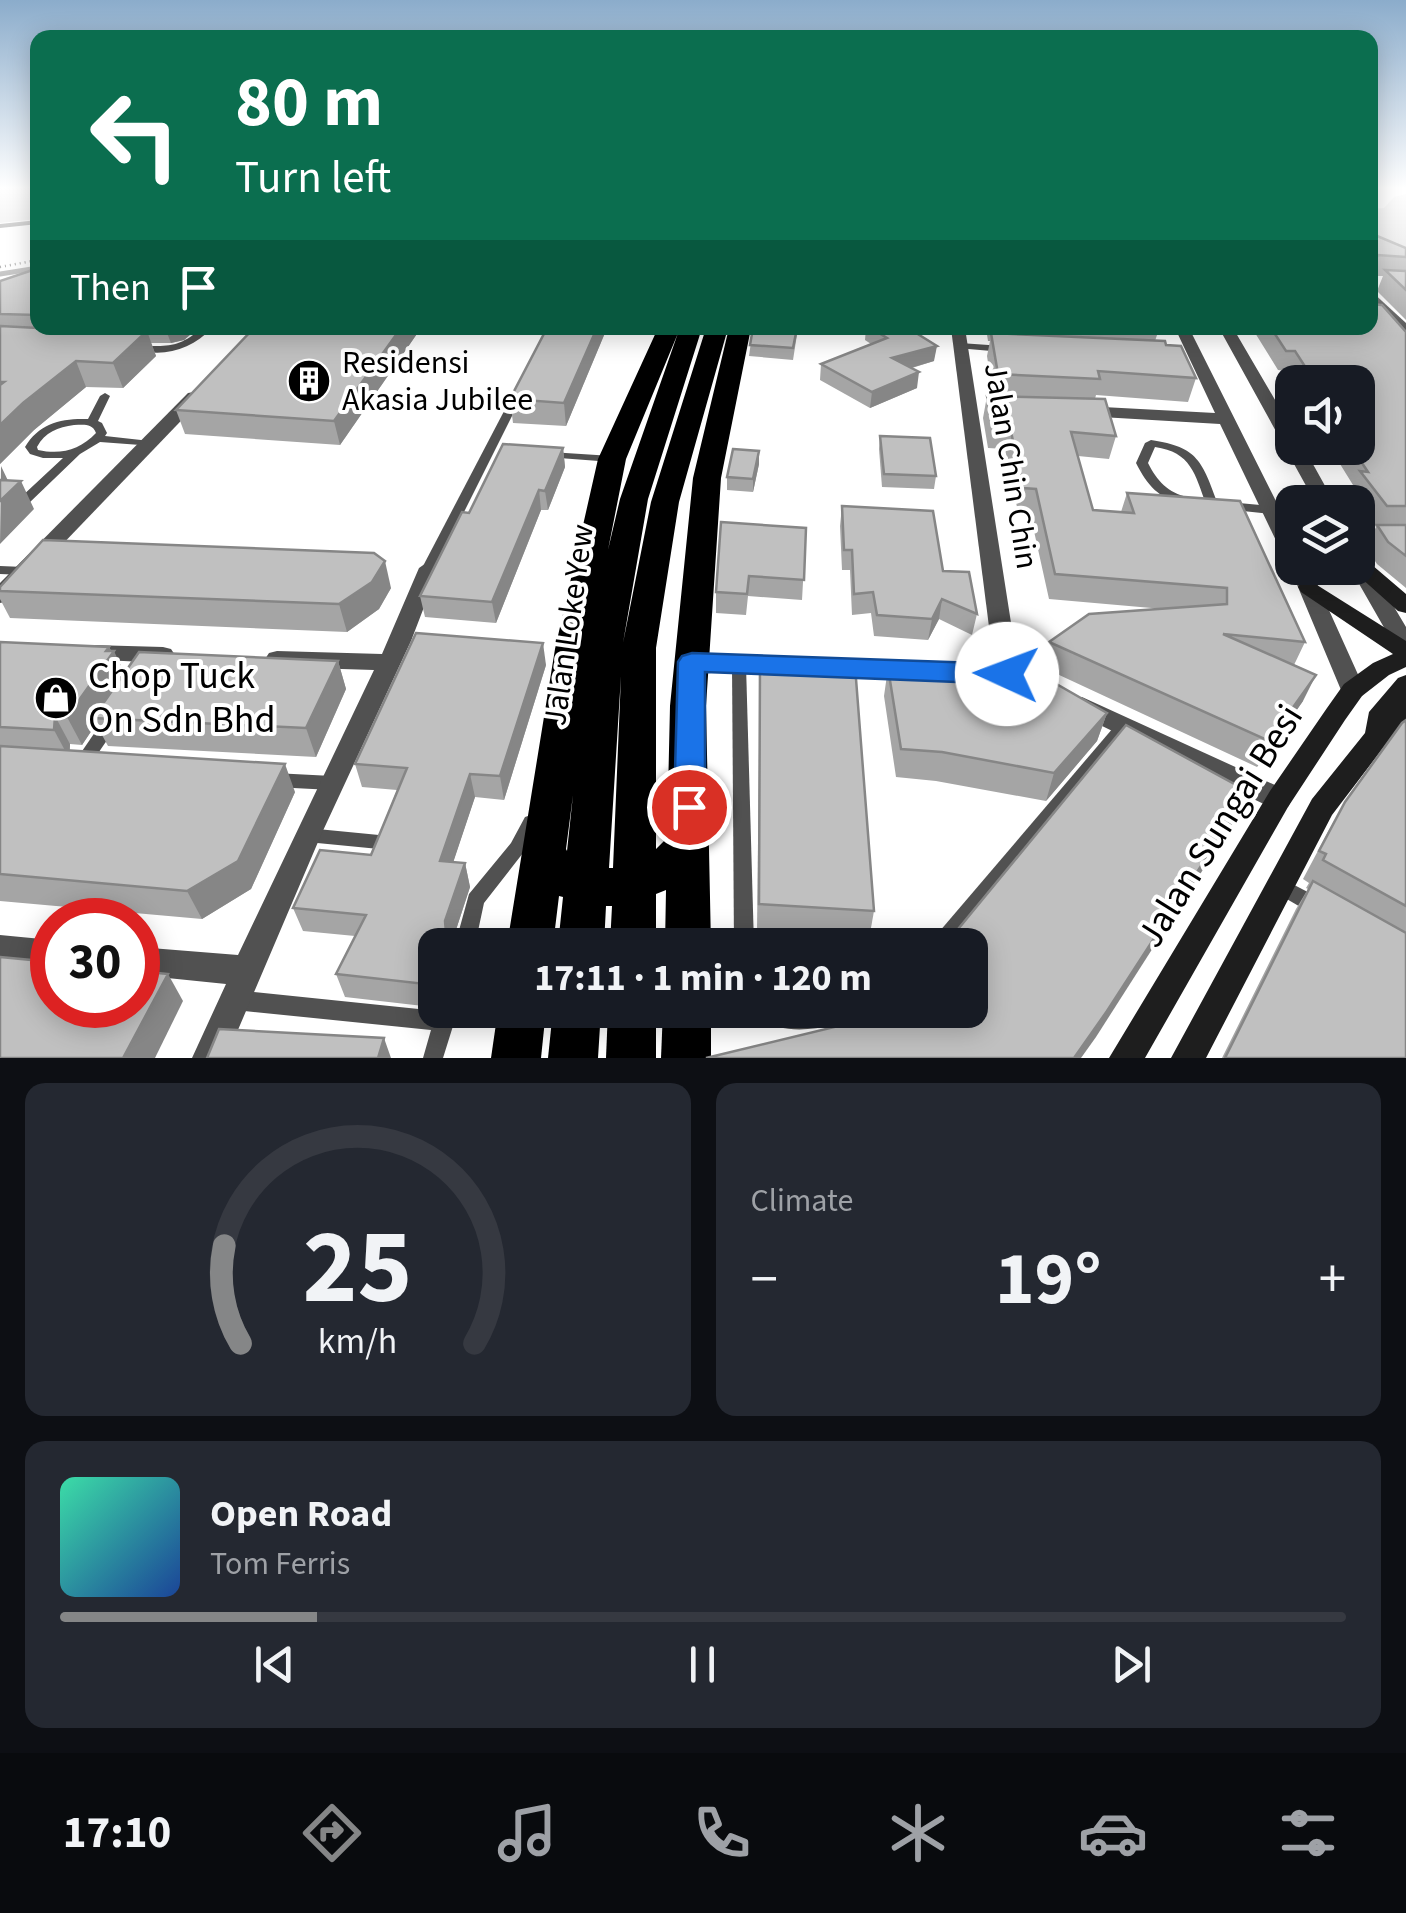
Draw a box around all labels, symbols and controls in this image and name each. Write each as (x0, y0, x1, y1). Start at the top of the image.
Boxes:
text: 80 m (235, 53, 383, 153)
icon: left (70, 70, 200, 200)
text: Turn left (235, 146, 391, 210)
icon: arrive (171, 260, 226, 315)
text: Then (70, 261, 151, 315)
place label: Residensi Akasia Jubilee (342, 340, 533, 423)
building icon: Residensi Akasia Jubilee (286, 358, 332, 404)
street label: Jalan Chin Chin (972, 360, 1050, 572)
map controls (1275, 365, 1375, 585)
button: sound (1275, 365, 1375, 465)
button: layers (1275, 485, 1375, 585)
street label: Jalan Loke Yew (532, 521, 606, 729)
position arrow (955, 622, 1059, 726)
place label: Chop Tuck On Sdn Bhd (88, 649, 276, 747)
shop icon: Chop Tuck On Sdn Bhd (33, 675, 79, 721)
street label: Jalan Sungai Besi (1124, 694, 1316, 958)
pin (647, 765, 732, 850)
icon: arrive (662, 780, 717, 835)
speed limit sign: 30 (30, 898, 160, 1028)
text: 17:11 · 1 min · 120 m (534, 951, 872, 1005)
text: Climate (751, 1178, 853, 1224)
text: 25 (303, 1195, 413, 1343)
text: 19° (995, 1226, 1102, 1333)
text: − (751, 1241, 778, 1319)
text: + (1319, 1241, 1346, 1319)
text: km/h (318, 1316, 397, 1367)
text: Open Road (210, 1487, 392, 1541)
text: Tom Ferris (210, 1541, 350, 1587)
icon: previous (247, 1637, 302, 1692)
icon: pause (675, 1637, 730, 1692)
icon: next (1104, 1637, 1159, 1692)
icon: directions (297, 1798, 367, 1868)
icon: music (492, 1798, 562, 1868)
icon: phone (687, 1798, 757, 1868)
icon: climate (883, 1798, 953, 1868)
icon: car (1078, 1798, 1148, 1868)
icon: filters (1273, 1798, 1343, 1868)
text: 17:10 (63, 1801, 171, 1865)

